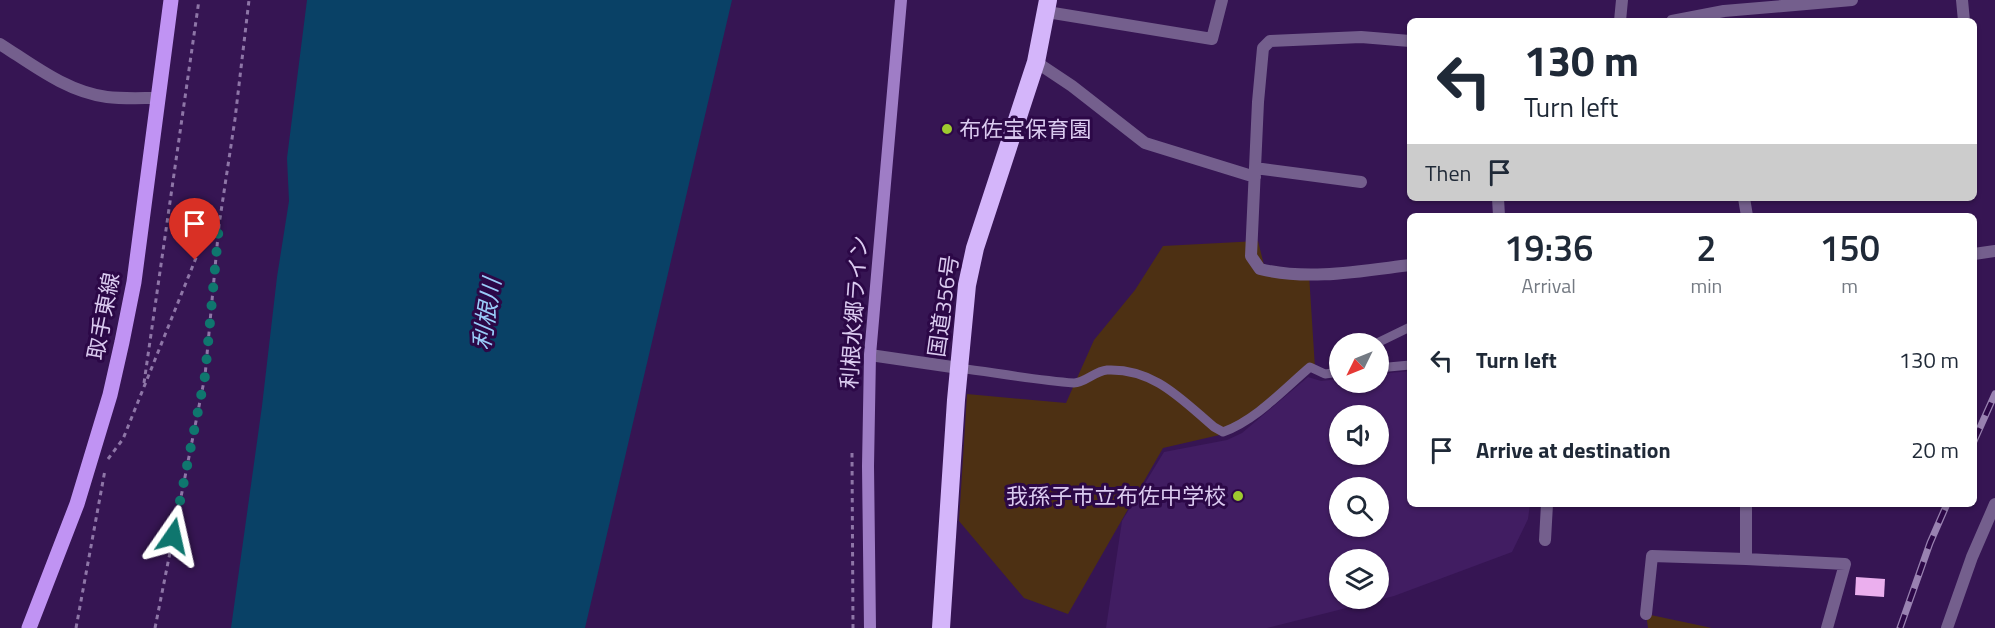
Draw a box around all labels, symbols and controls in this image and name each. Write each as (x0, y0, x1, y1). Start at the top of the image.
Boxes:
text: 130 m (1524, 28, 1639, 92)
icon: left (1425, 42, 1503, 120)
text: Turn left (1524, 86, 1618, 127)
place label: 布佐宝保育園 (959, 112, 1091, 146)
marker: 布佐宝保育園 (940, 122, 954, 136)
text: Then (1425, 156, 1471, 190)
icon: arrive (1483, 156, 1516, 189)
pin (169, 198, 220, 260)
icon: arrive (178, 207, 211, 240)
text: 19:36 (1504, 220, 1593, 275)
text: 2 (1696, 220, 1716, 275)
text: 150 (1819, 220, 1880, 275)
street label: 利根水郷ライン (832, 234, 876, 390)
street label: 国道356号 (919, 253, 967, 359)
street label: 取手東線 (78, 270, 128, 362)
text: Arrival (1522, 270, 1576, 301)
text: min (1690, 270, 1722, 301)
text: m (1841, 270, 1858, 301)
water label: 利根川 (463, 273, 510, 352)
north arrow (1329, 333, 1389, 393)
map controls (1329, 333, 1389, 609)
text: Turn left (1476, 343, 1557, 377)
text: 130 m (1899, 343, 1959, 377)
icon: left (1425, 344, 1458, 377)
button: sound (1329, 405, 1389, 465)
text: Arrive at destination (1476, 433, 1671, 467)
text: 20 m (1911, 433, 1959, 467)
icon: arrive (1425, 434, 1458, 467)
button: search (1329, 477, 1389, 537)
place label: 我孫子市立布佐中学校 (1006, 479, 1226, 513)
marker: 我孫子市立布佐中学校 (1231, 489, 1245, 503)
position arrow (141, 504, 205, 568)
button: layers (1329, 549, 1389, 609)

